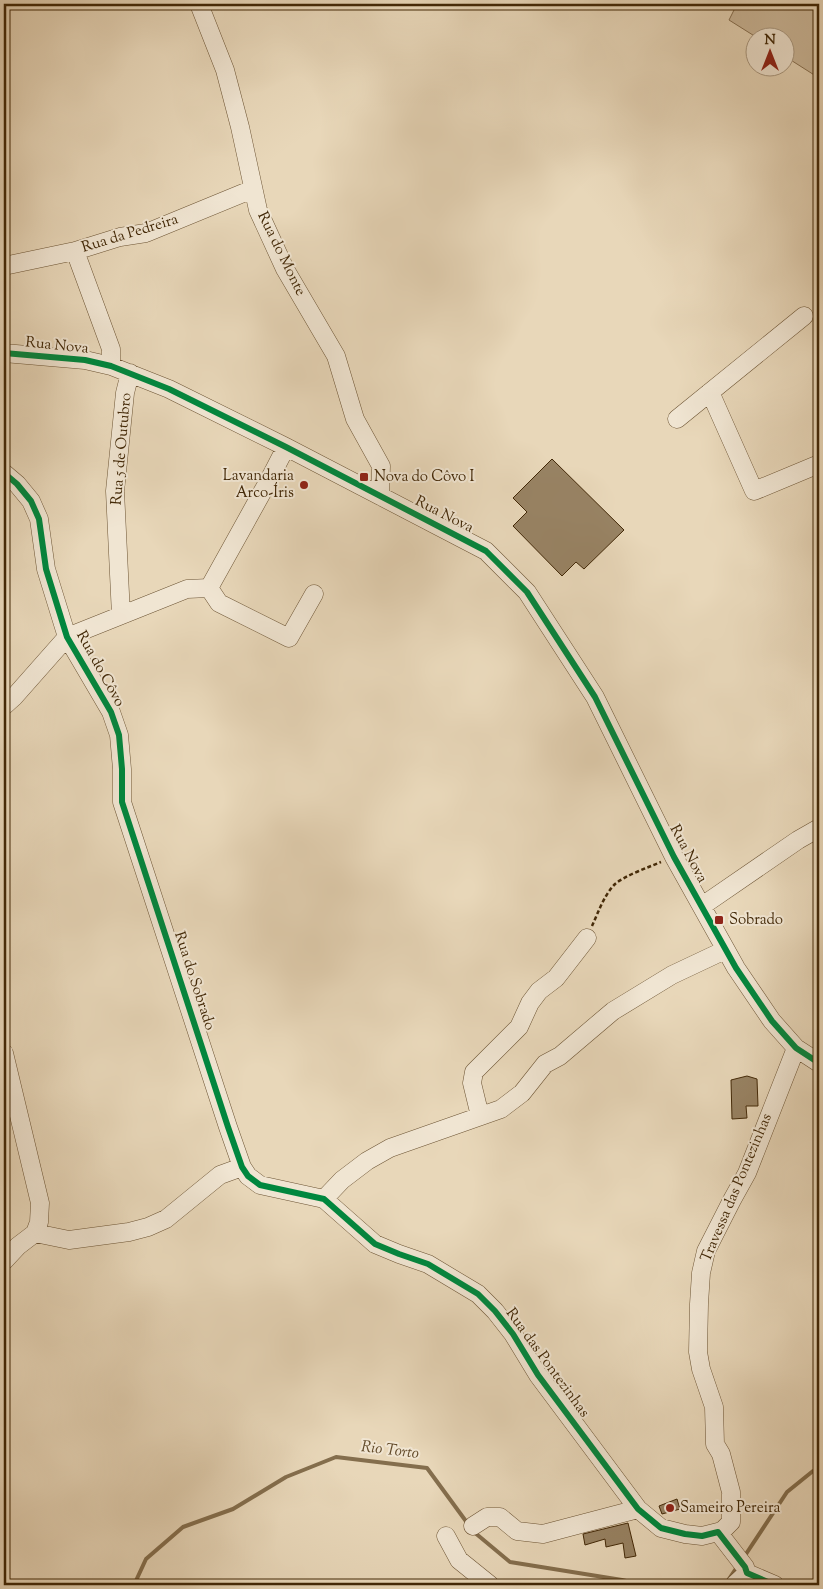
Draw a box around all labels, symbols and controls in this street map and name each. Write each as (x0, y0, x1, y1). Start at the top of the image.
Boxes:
north arrow (746, 28, 796, 78)
text: N (764, 31, 776, 51)
street label: Rua do Monte (252, 208, 310, 300)
street label: Rua da Pedreira (79, 209, 181, 259)
street label: Rua Nova (24, 332, 90, 360)
street label: Rua 5 de Outubro (107, 392, 137, 506)
place label: Lavandaria Arco-Íris (223, 466, 294, 504)
place label: Nova do Côvo I (374, 467, 474, 488)
marker: Nova do Côvo I (358, 471, 370, 483)
marker: Lavandaria Arco-Íris (298, 479, 310, 491)
street label: Rua Nova (411, 491, 477, 539)
street label: Rua do Côvo (70, 627, 130, 711)
street label: Rua Nova (664, 821, 712, 887)
place label: Sobrado (729, 910, 783, 931)
marker: Sobrado (713, 914, 725, 926)
street label: Rua do Sobrado (168, 929, 220, 1033)
street label: Travessa das Pontezinhas (696, 1110, 778, 1266)
street label: Rua das Pontezinhas (500, 1304, 594, 1422)
water label: Rio Torto (360, 1436, 420, 1466)
place label: Sameiro Pereira (680, 1498, 781, 1519)
marker: Sameiro Pereira (664, 1502, 676, 1514)

